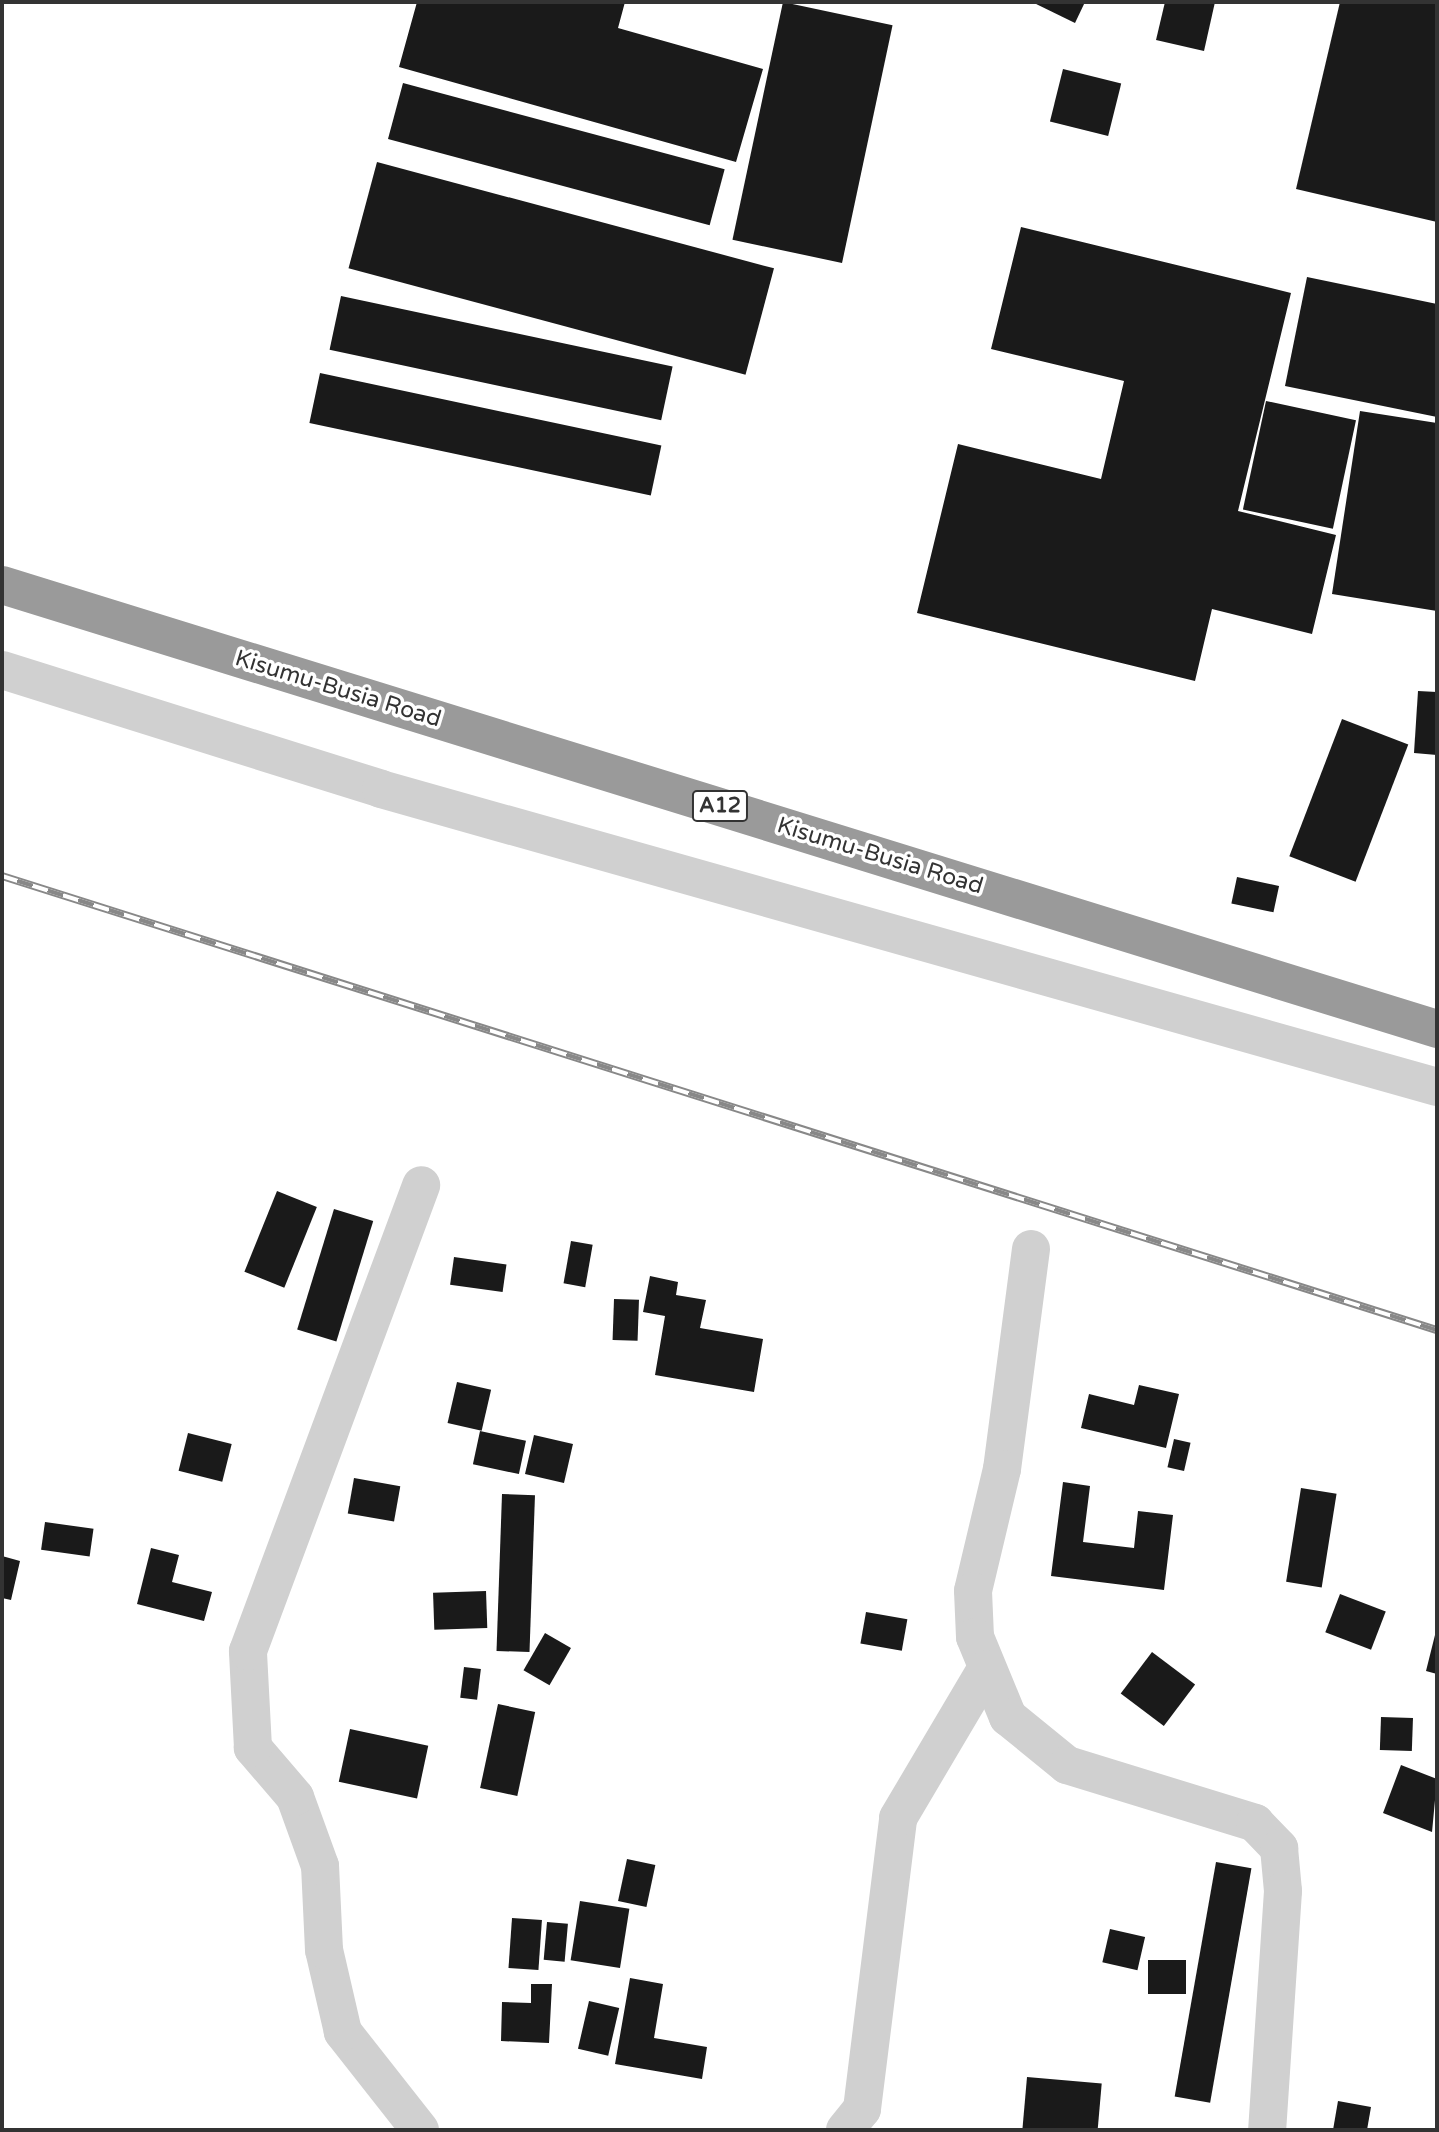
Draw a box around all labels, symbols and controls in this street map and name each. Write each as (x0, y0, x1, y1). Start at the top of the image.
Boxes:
street label: Kisumu-Busia Road (232, 645, 444, 733)
road number: A12 (690, 788, 750, 824)
street label: Kisumu-Busia Road (774, 812, 986, 900)

